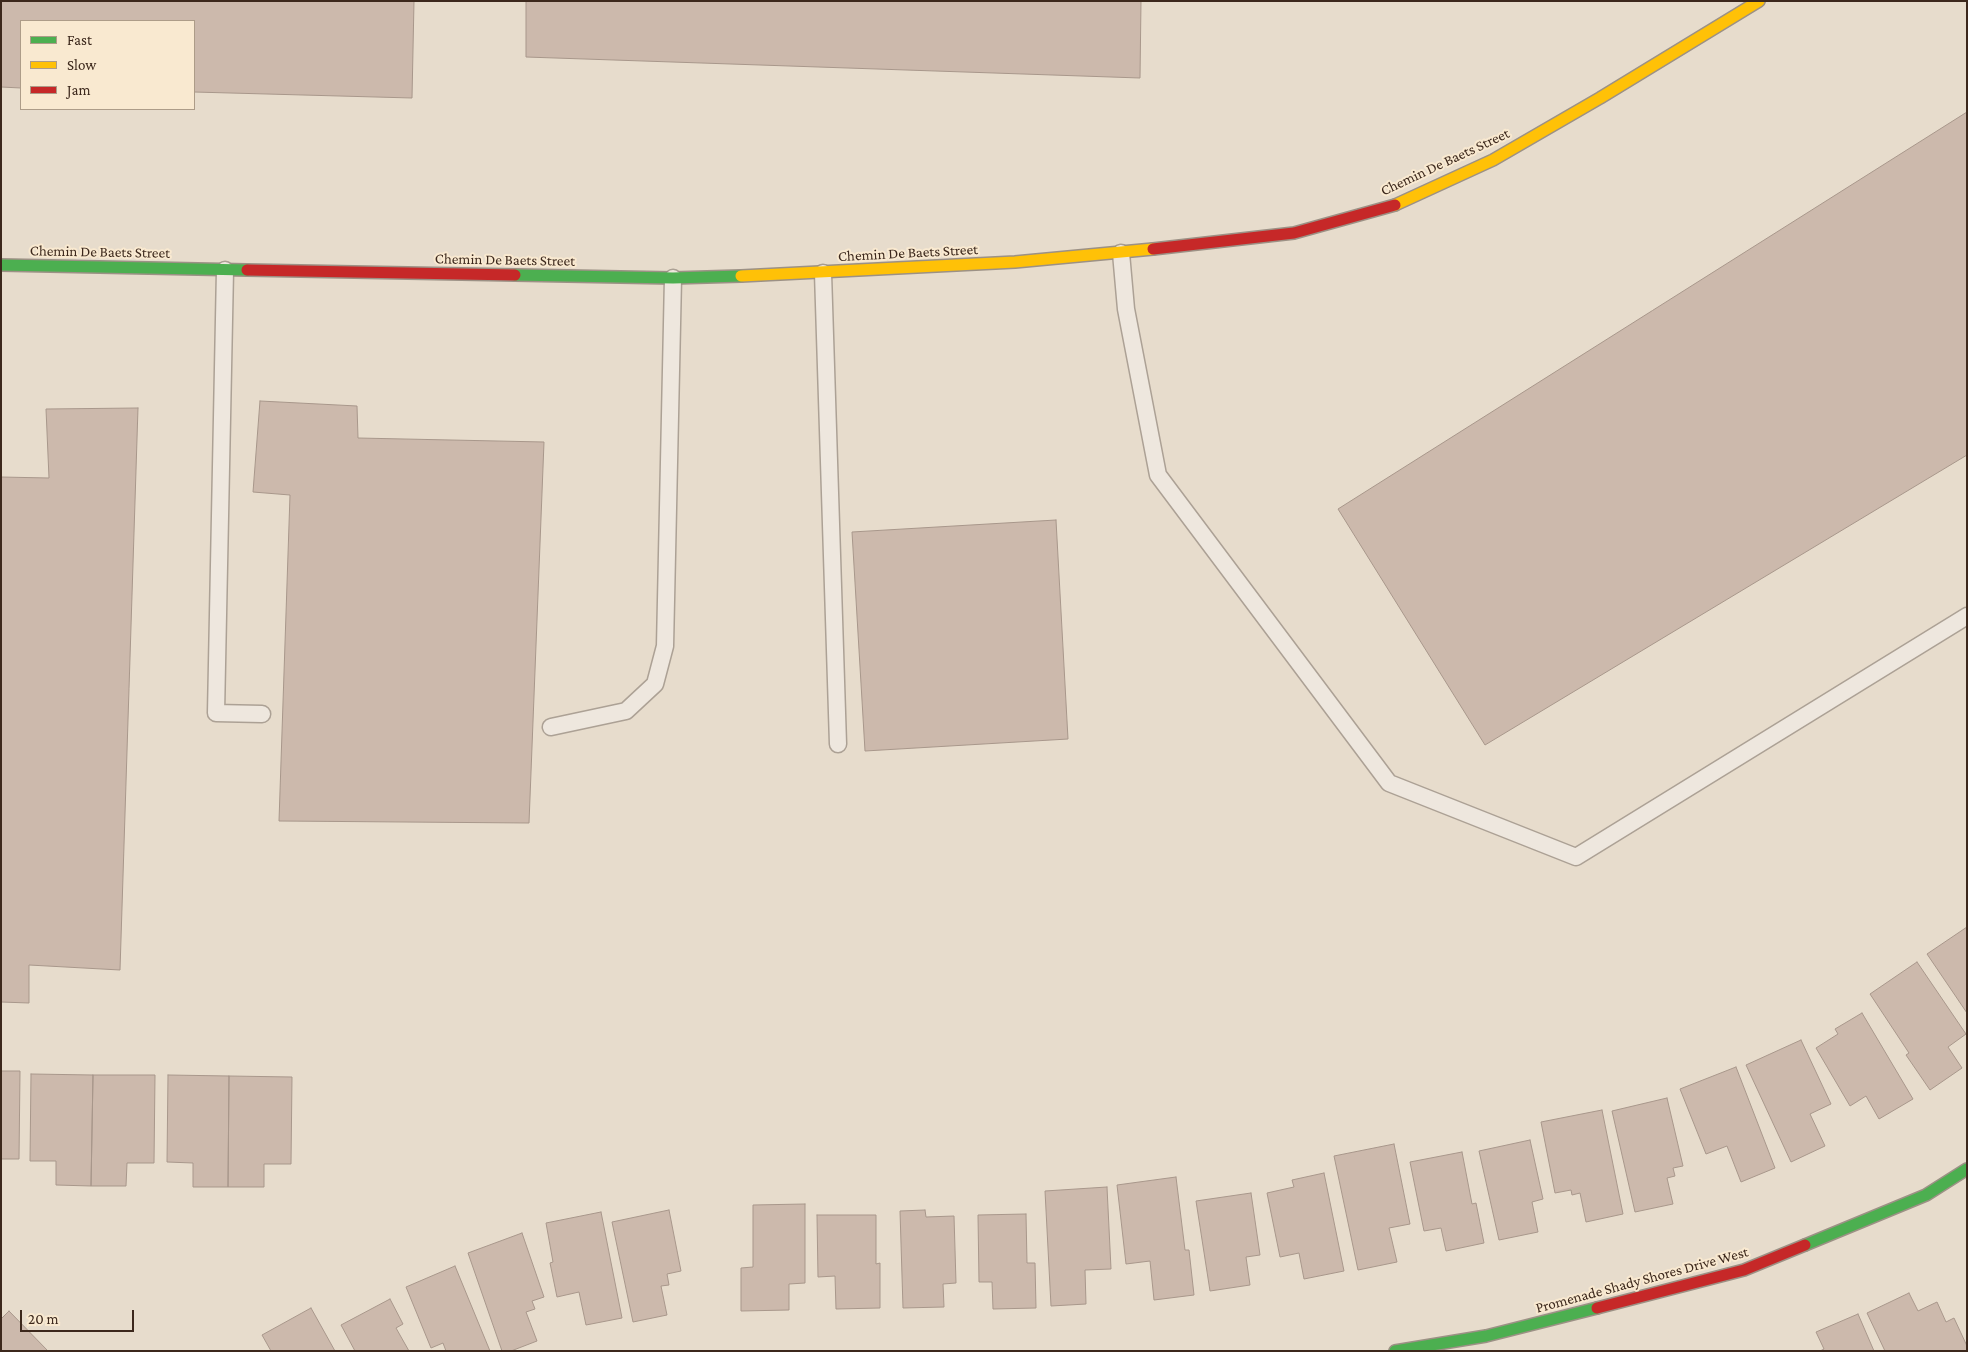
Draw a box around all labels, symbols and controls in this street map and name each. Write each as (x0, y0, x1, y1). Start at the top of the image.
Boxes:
legend (20, 20, 195, 110)
text: Fast (67, 32, 92, 48)
text: Slow (67, 57, 96, 73)
text: Jam (67, 82, 90, 98)
street label: Chemin De Baets Street (1378, 124, 1512, 200)
street label: Chemin De Baets Street (838, 240, 978, 266)
street label: Chemin De Baets Street (30, 242, 170, 262)
street label: Chemin De Baets Street (435, 250, 575, 270)
street label: Promenade Shady Shores Drive West (1534, 1243, 1750, 1317)
scale bar (22, 1300, 136, 1332)
text: 20 m (28, 1311, 59, 1327)

